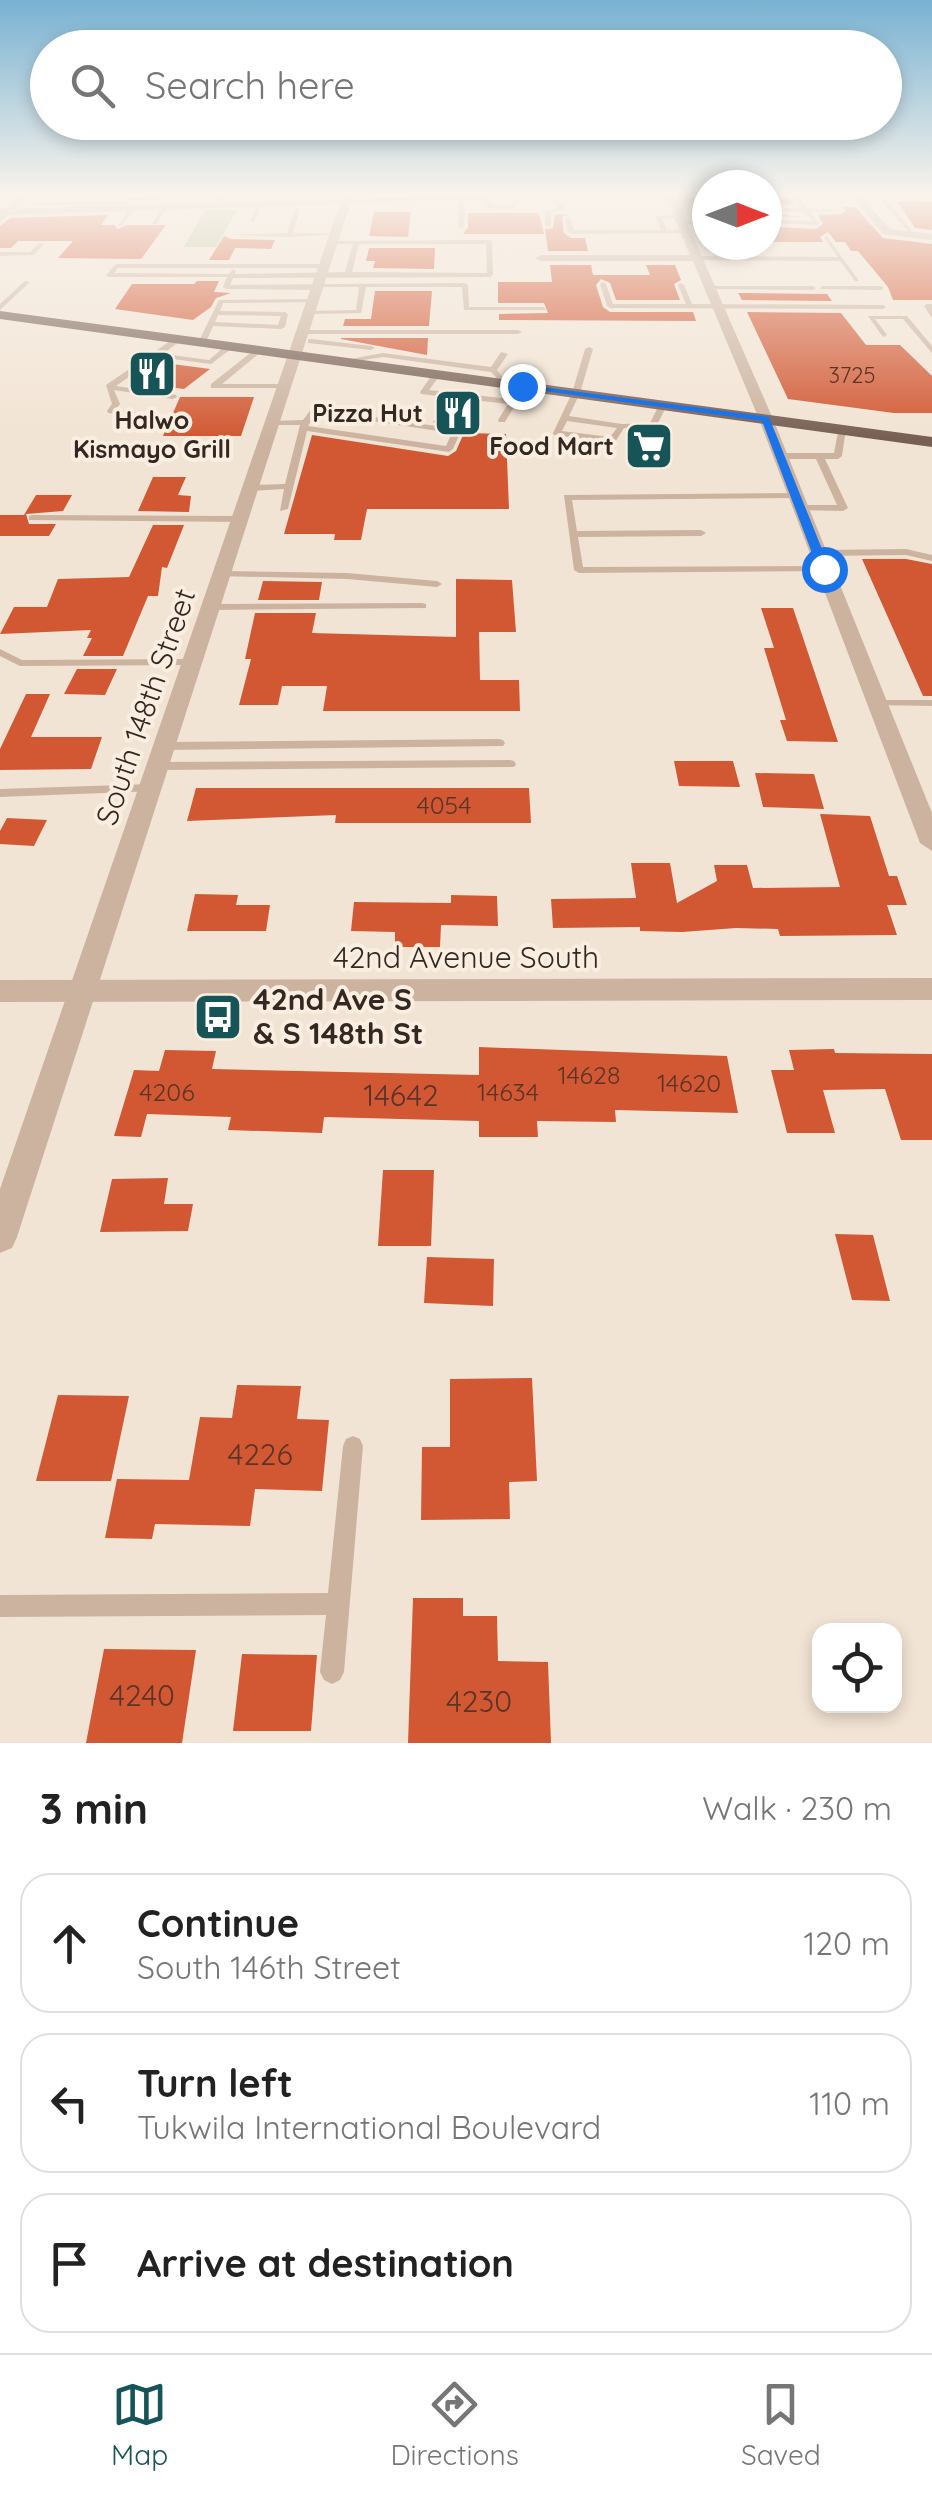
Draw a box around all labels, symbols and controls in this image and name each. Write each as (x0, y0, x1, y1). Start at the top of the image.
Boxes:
search box (30, 30, 902, 140)
icon: search (65, 58, 120, 113)
text: Search here (145, 61, 355, 109)
north arrow (692, 170, 782, 260)
restaurant icon: Halwo Kismayo Grill (126, 348, 178, 400)
house number: 3725 (829, 361, 876, 389)
route end (500, 364, 546, 410)
restaurant icon: Pizza Hut (432, 387, 484, 439)
place label: Pizza Hut (312, 397, 423, 428)
place label: Halwo Kismayo Grill (73, 404, 231, 464)
supermarket icon: Food Mart (623, 420, 675, 472)
place label: Food Mart (489, 430, 614, 461)
route start (802, 547, 848, 593)
street label: South 148th Street (87, 583, 203, 830)
house number: 4054 (417, 789, 471, 820)
street label: 42nd Avenue South (333, 938, 599, 976)
place label: 42nd Ave S & S 148th St (253, 980, 423, 1052)
bus stop icon: 42nd Ave S & S 148th St (192, 991, 244, 1043)
house number: 14628 (558, 1059, 620, 1090)
house number: 14620 (657, 1067, 721, 1098)
house number: 4206 (139, 1076, 195, 1107)
house number: 14642 (363, 1076, 439, 1114)
house number: 14634 (477, 1076, 539, 1107)
house number: 4226 (227, 1435, 293, 1473)
map controls (812, 1623, 902, 1713)
button: locate (812, 1623, 902, 1713)
house number: 4240 (109, 1676, 175, 1714)
house number: 4230 (446, 1682, 512, 1720)
text: 3 min (40, 1782, 148, 1835)
text: Walk · 230 m (702, 1788, 892, 1828)
text: Continue (137, 1899, 299, 1947)
icon: ahead (42, 1916, 97, 1971)
text: 120 m (803, 1923, 890, 1963)
text: South 146th Street (137, 1947, 401, 1987)
text: Turn left (137, 2059, 293, 2107)
icon: left (42, 2076, 97, 2131)
text: 110 m (809, 2083, 890, 2123)
text: Tukwila International Boulevard (137, 2107, 601, 2147)
icon: arrive (42, 2236, 97, 2291)
text: Arrive at destination (137, 2239, 514, 2287)
tab: Map (111, 2377, 168, 2472)
tab: Directions (390, 2377, 519, 2472)
tab: Saved (741, 2377, 821, 2472)

